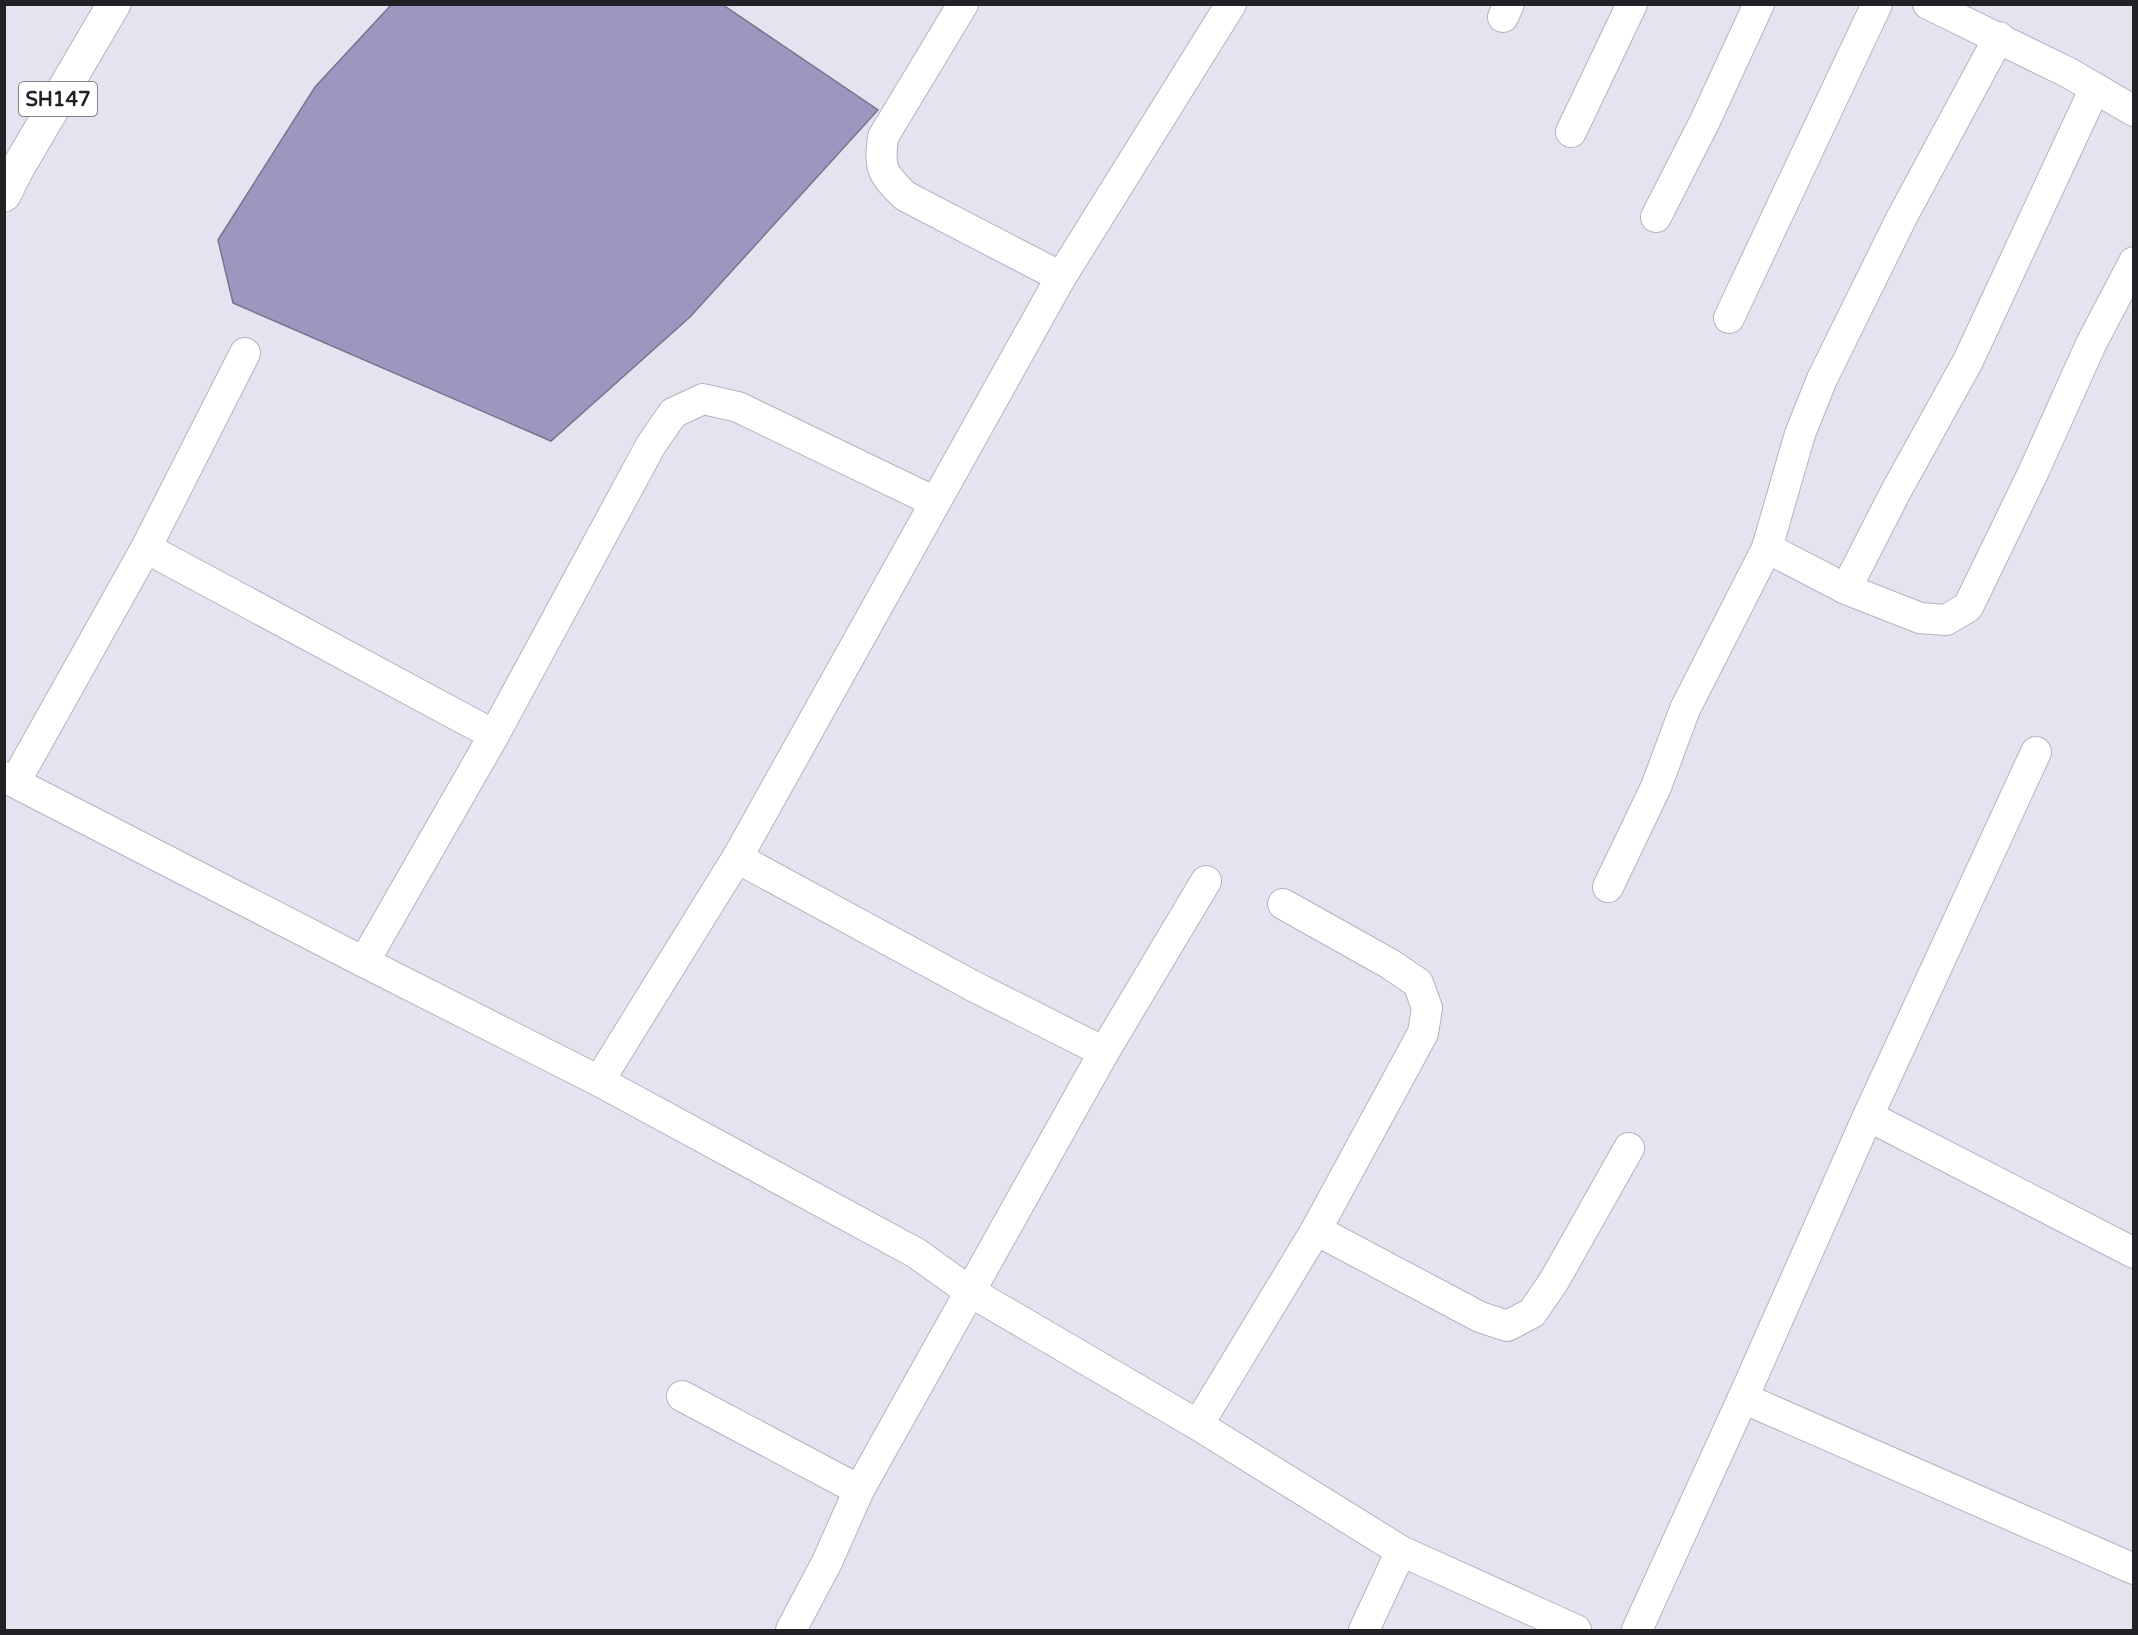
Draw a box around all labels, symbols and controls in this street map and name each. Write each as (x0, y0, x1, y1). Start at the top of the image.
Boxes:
road number: SH147 (19, 82, 97, 116)

